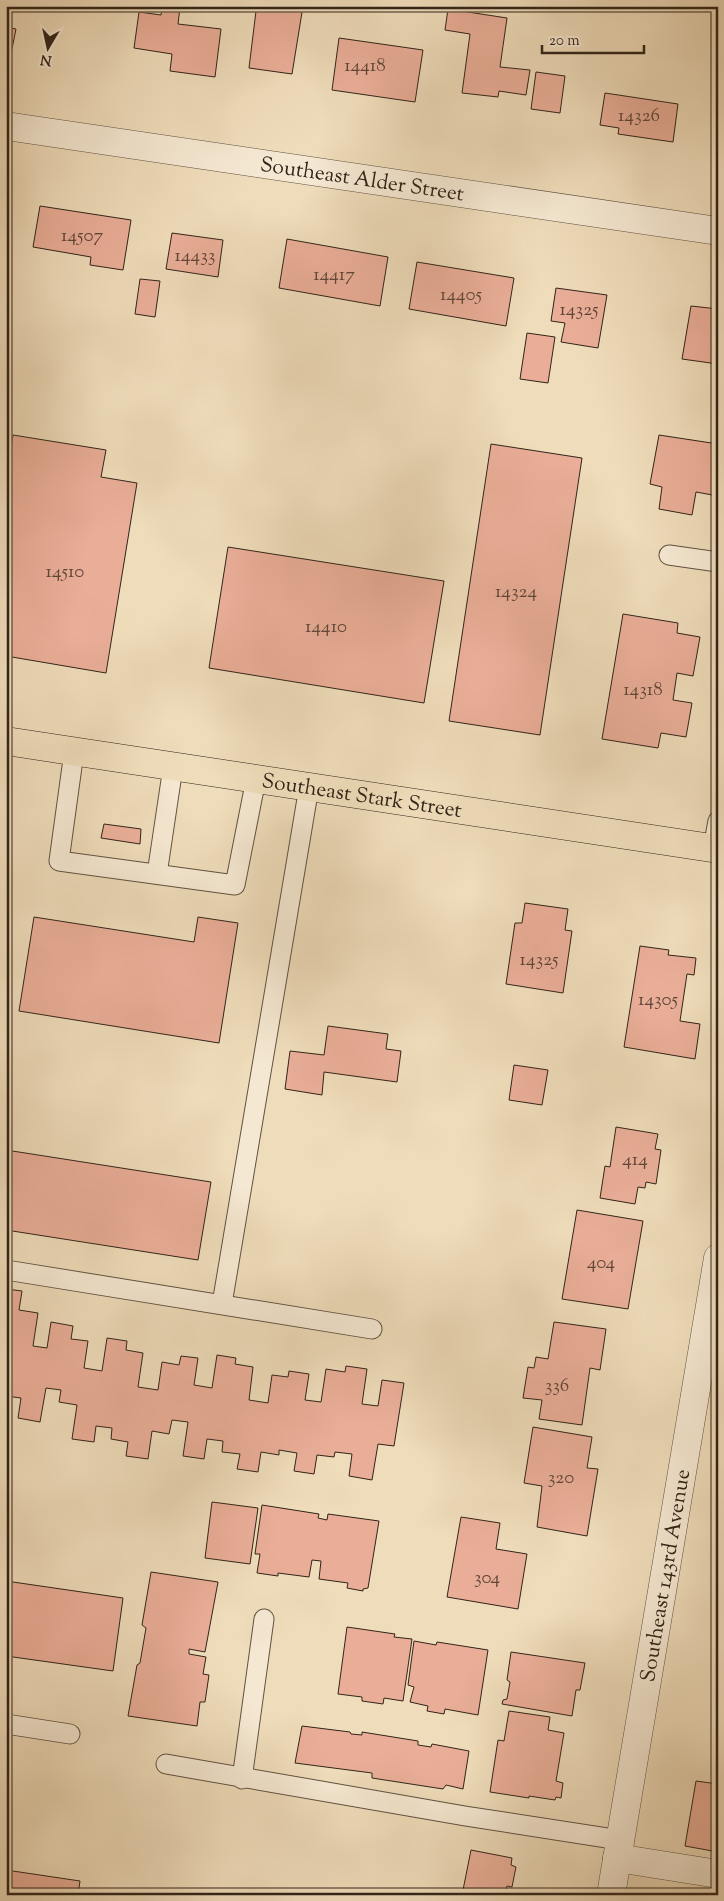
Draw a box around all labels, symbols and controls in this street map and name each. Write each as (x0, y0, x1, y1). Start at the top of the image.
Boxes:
north arrow (22, 22, 72, 72)
scale bar (542, 22, 644, 54)
text: 20 m (549, 31, 580, 52)
text: N (39, 48, 53, 70)
house number: 14418 (344, 53, 386, 80)
house number: 14326 (618, 103, 660, 130)
street label: Southeast Alder Street (258, 151, 466, 210)
house number: 14507 (61, 223, 104, 250)
house number: 14433 (175, 243, 215, 270)
house number: 14417 (313, 262, 355, 289)
house number: 14405 (440, 282, 482, 309)
house number: 14325 (559, 297, 599, 324)
house number: 14510 (46, 559, 84, 586)
house number: 14324 (495, 579, 538, 606)
house number: 14410 (305, 614, 347, 641)
house number: 14318 (623, 677, 663, 704)
street label: Southeast Stark Street (260, 767, 464, 827)
house number: 14325 (519, 947, 559, 974)
house number: 14305 (638, 987, 679, 1014)
house number: 414 (622, 1147, 648, 1174)
house number: 404 (587, 1250, 615, 1277)
house number: 336 (545, 1373, 569, 1400)
house number: 320 (548, 1465, 574, 1492)
street label: Southeast 143rd Avenue (634, 1467, 699, 1684)
house number: 304 (474, 1565, 501, 1592)

